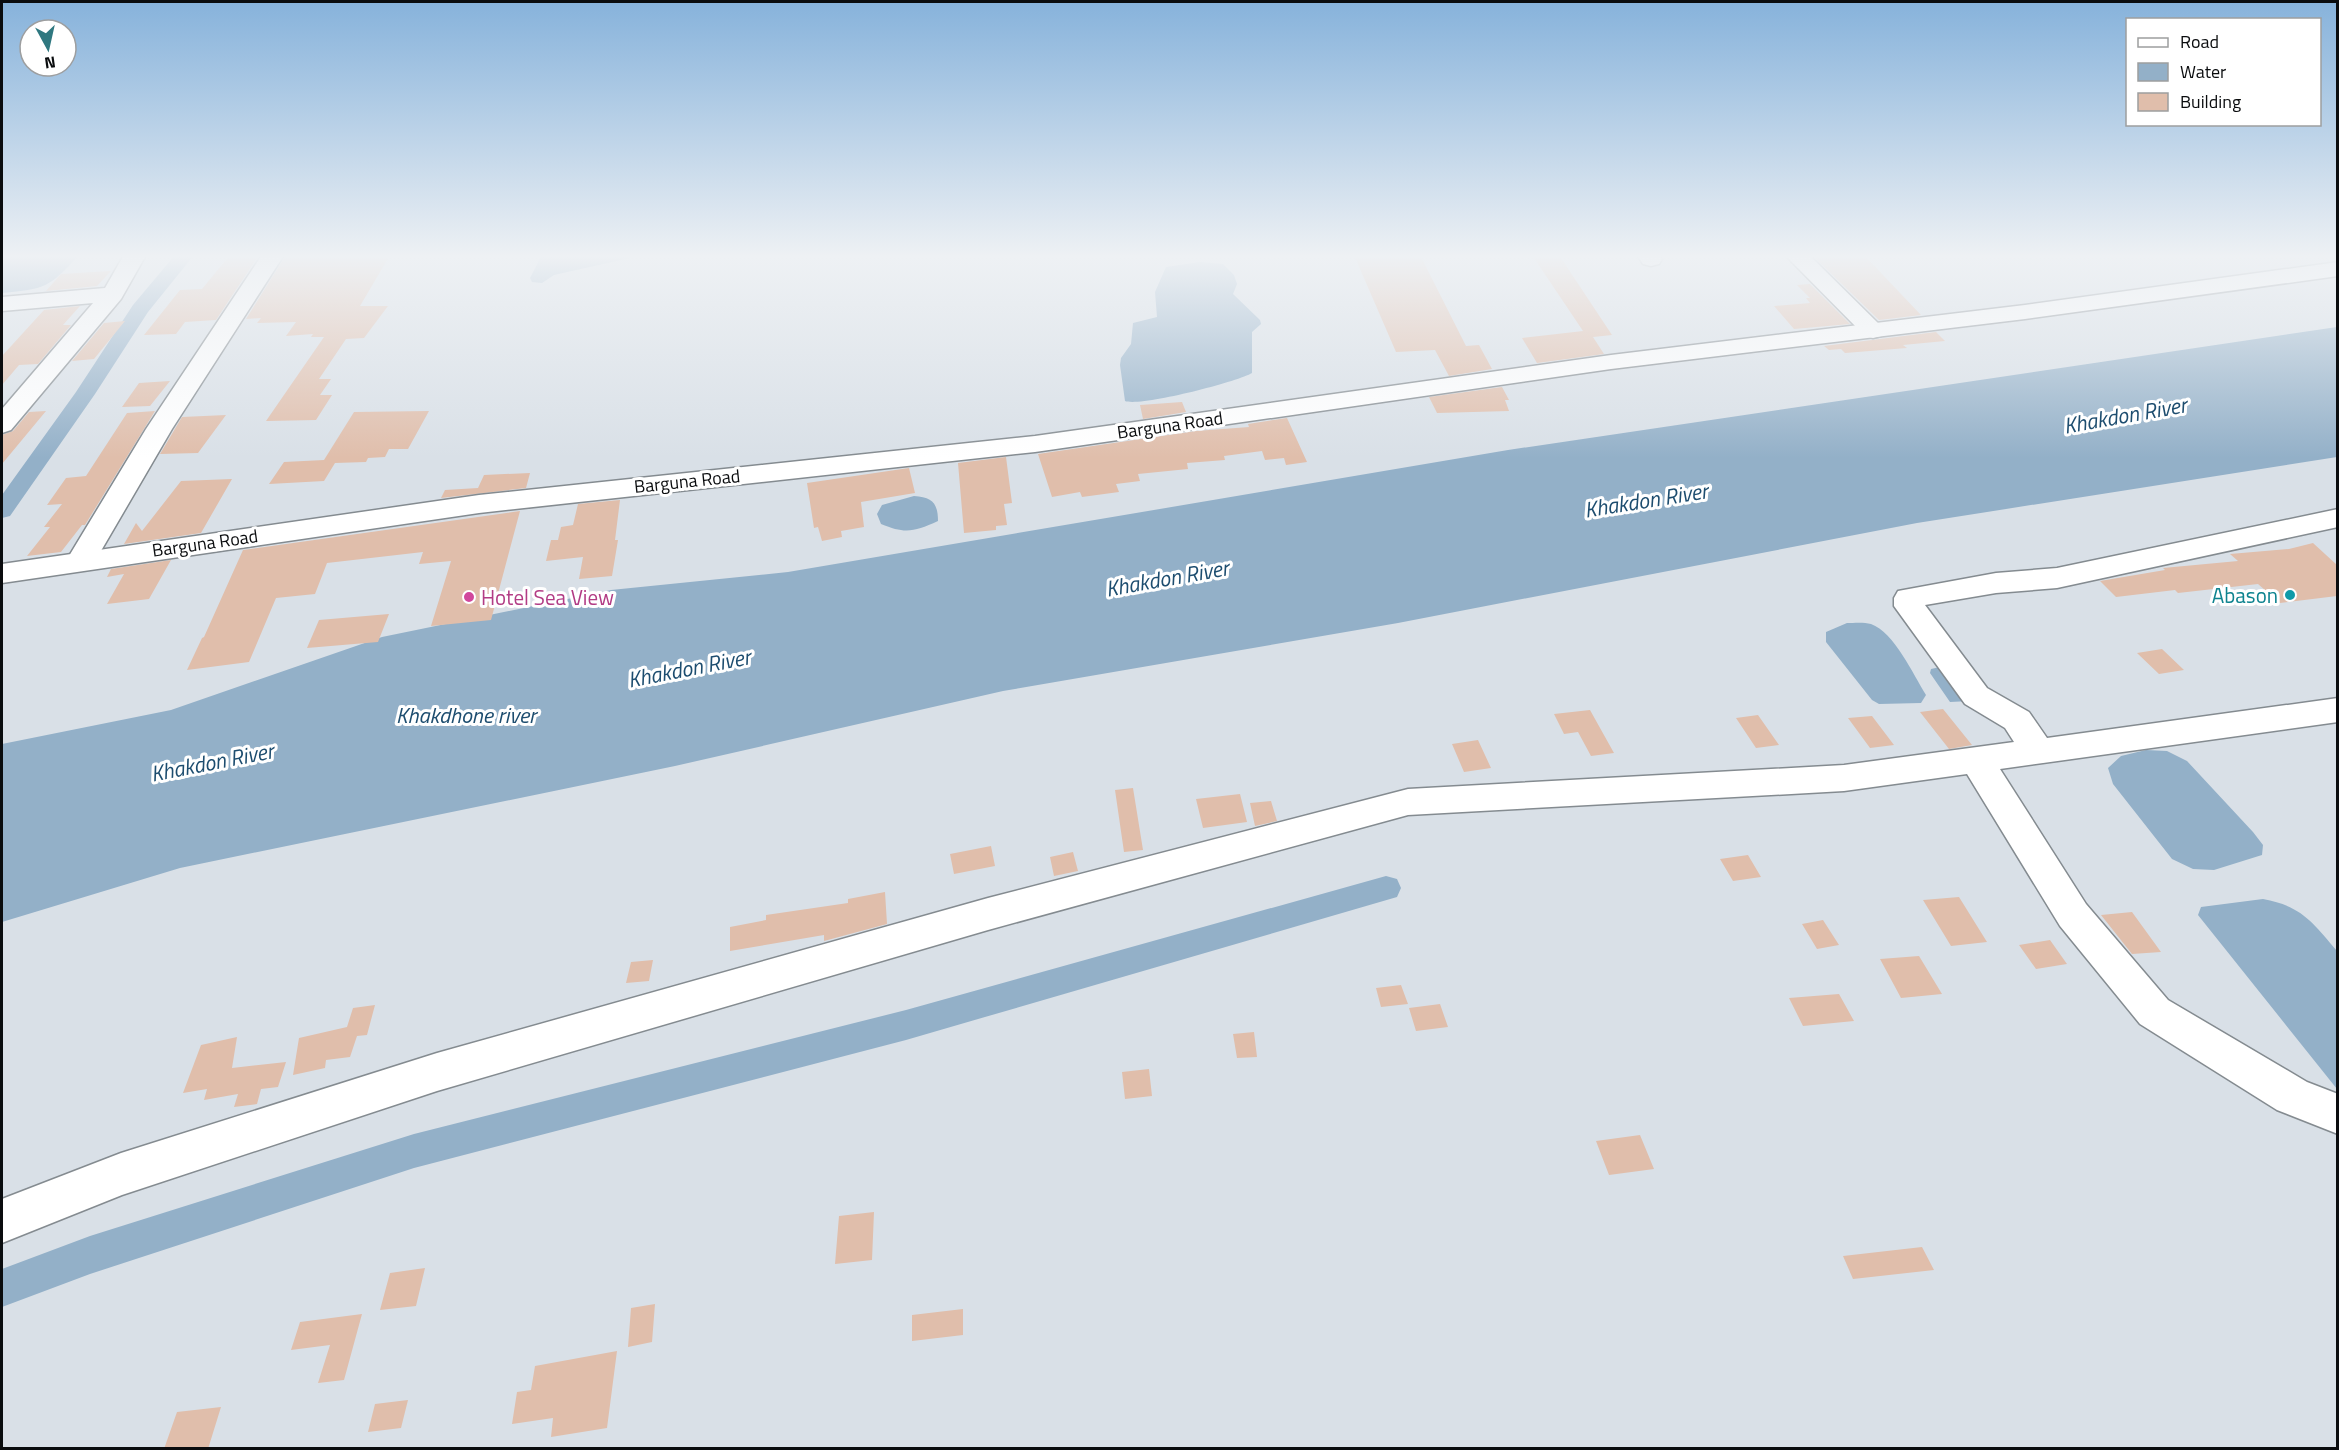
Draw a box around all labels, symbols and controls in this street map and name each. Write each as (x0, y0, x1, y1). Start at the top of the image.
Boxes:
north arrow (18, 18, 78, 78)
legend (2126, 18, 2321, 126)
text: Road (2180, 28, 2219, 55)
text: N (43, 50, 57, 76)
text: Water (2180, 58, 2226, 85)
text: Building (2180, 88, 2241, 115)
water label: Khakdon River (2061, 387, 2192, 443)
street label: Barguna Road (1115, 404, 1225, 446)
street label: Barguna Road (633, 462, 741, 500)
water label: Khakdon River (1582, 473, 1713, 527)
street label: Barguna Road (150, 522, 260, 564)
water label: Khakdon River (1103, 550, 1234, 606)
place label: Abason (2212, 579, 2278, 611)
place label: Hotel Sea View (481, 581, 614, 613)
marker: Abason (2283, 588, 2297, 602)
marker: Hotel Sea View (462, 590, 476, 604)
water label: Khakdon River (625, 639, 756, 697)
water label: Khakdhone river (396, 698, 539, 732)
water label: Khakdon River (148, 733, 279, 791)

